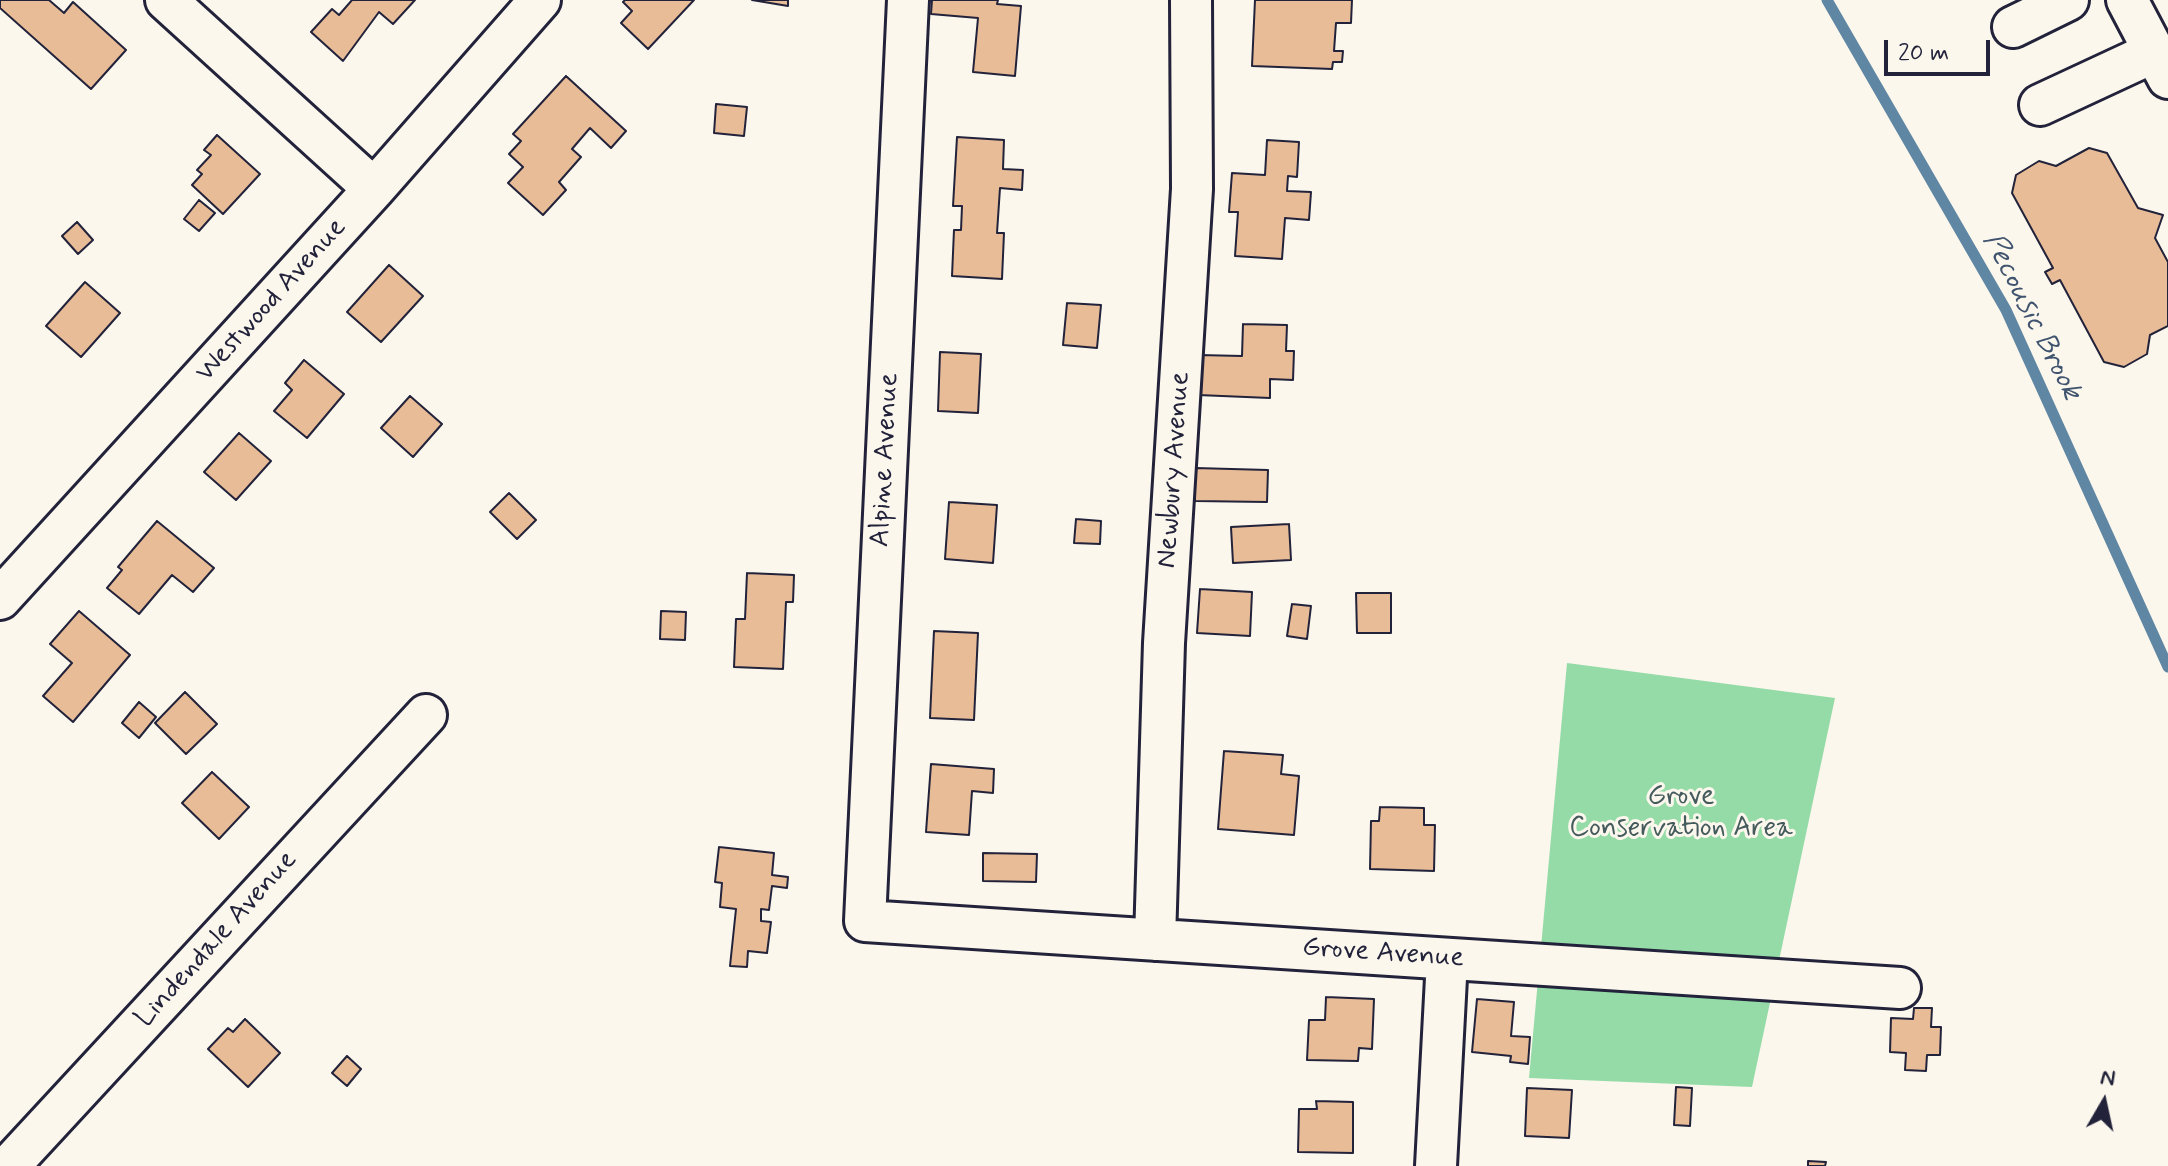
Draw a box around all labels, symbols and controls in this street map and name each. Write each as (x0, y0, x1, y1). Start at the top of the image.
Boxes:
scale bar (1888, 24, 1994, 74)
text: 20 m (1898, 38, 1949, 69)
street label: Westwood Avenue (190, 212, 354, 390)
water label: Pecousic Brook (1973, 227, 2089, 407)
street label: Newbury Avenue (1151, 371, 1199, 569)
street label: Alpine Avenue (865, 372, 907, 548)
park label: Grove Conservation Area (1569, 780, 1793, 846)
street label: Lindendale Avenue (129, 845, 305, 1035)
street label: Grove Avenue (1301, 932, 1465, 976)
north arrow (2064, 1062, 2144, 1142)
text: N (2098, 1063, 2117, 1093)

